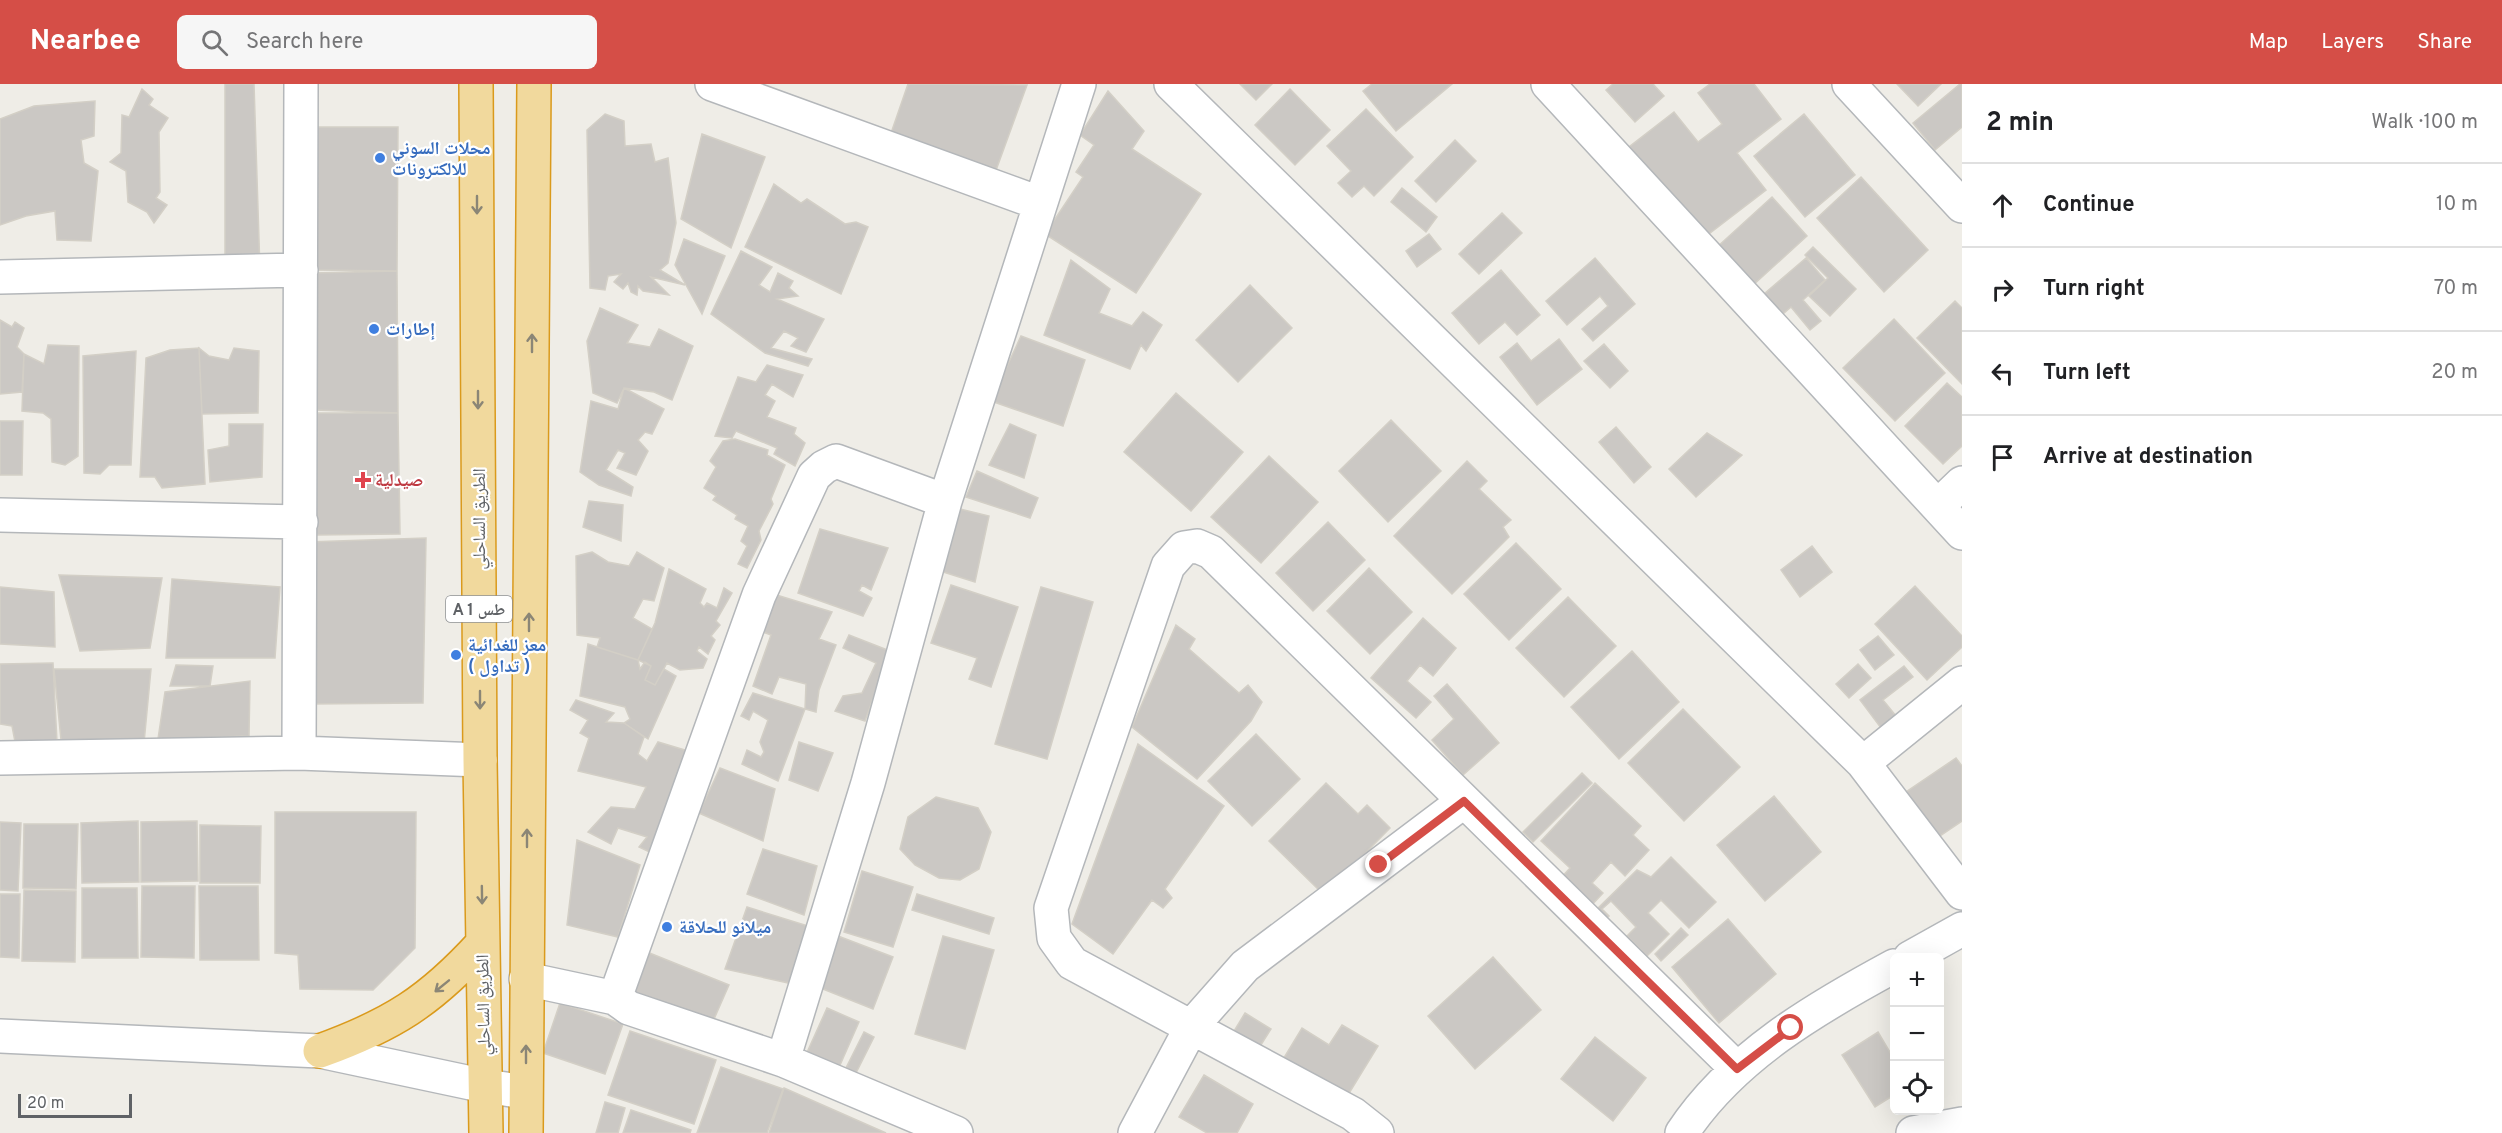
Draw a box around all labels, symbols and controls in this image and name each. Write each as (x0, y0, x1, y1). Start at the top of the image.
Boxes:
search box (177, 15, 597, 69)
text: Nearbee (30, 24, 141, 60)
icon: search (198, 26, 231, 59)
text: Search here (246, 29, 363, 56)
text: Map (2249, 29, 2288, 56)
text: Layers (2321, 29, 2384, 56)
text: Share (2417, 29, 2472, 56)
text: 2 min (1986, 107, 2054, 140)
text: Walk · 100 m (2371, 110, 2478, 136)
place label: محلات السوني للالكترونات (392, 138, 490, 182)
marker: محلات السوني للالكترونات (373, 151, 387, 165)
icon: ahead (1986, 189, 2019, 222)
text: Continue (2043, 192, 2134, 219)
text: 10 m (2436, 192, 2478, 218)
one-way arrow (471, 195, 483, 215)
icon: right (1986, 273, 2019, 306)
text: Turn right (2043, 276, 2145, 303)
text: 70 m (2434, 276, 2478, 302)
place label: إطارات (386, 319, 435, 342)
marker: إطارات (367, 322, 381, 336)
one-way arrow (526, 333, 538, 353)
icon: left (1986, 357, 2019, 390)
text: Turn left (2043, 360, 2131, 387)
text: 20 m (2431, 360, 2478, 386)
one-way arrow (472, 390, 484, 410)
icon: arrive (1986, 441, 2019, 474)
text: Arrive at destination (2043, 444, 2253, 471)
street label: الطريق الساحلي (469, 468, 494, 570)
place label: صيدلية (375, 470, 423, 493)
marker: صيدلية (356, 473, 370, 487)
road number: A 1 طس (446, 596, 512, 622)
one-way arrow (523, 612, 535, 632)
place label: معز للغدائية ( تداول ) (468, 635, 546, 679)
marker: معز للغدائية ( تداول ) (449, 648, 463, 662)
one-way arrow (474, 690, 486, 710)
one-way arrow (521, 828, 533, 848)
route end (1365, 851, 1391, 877)
one-way arrow (476, 885, 487, 905)
place label: ميلانو للحلاقة (679, 917, 771, 940)
marker: ميلانو للحلاقة (660, 920, 674, 934)
map controls (1890, 953, 1944, 1115)
button: + (1890, 953, 1944, 1007)
street label: الطريق الساحلي (472, 954, 498, 1056)
one-way arrow (434, 979, 450, 992)
button: − (1890, 1007, 1944, 1061)
route start (1777, 1014, 1803, 1040)
one-way arrow (520, 1044, 532, 1064)
button: locate (1890, 1061, 1944, 1115)
scale bar (18, 1091, 132, 1118)
text: 20 m (27, 1094, 64, 1114)

